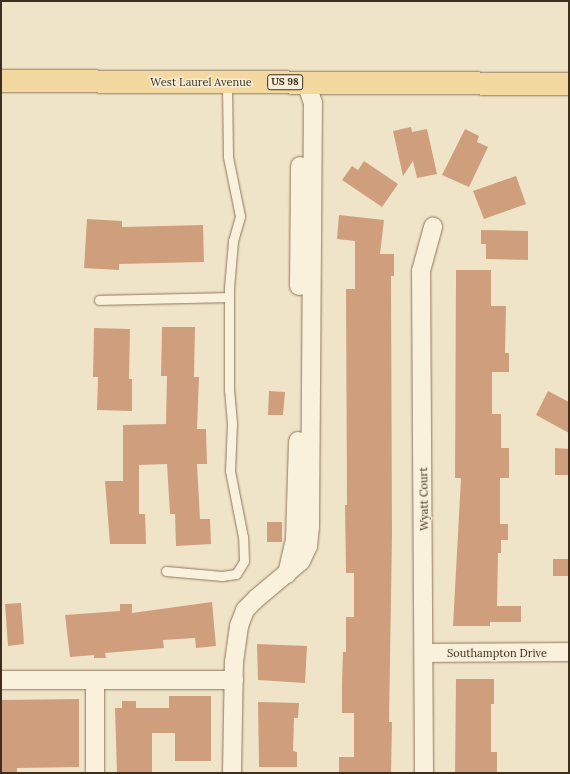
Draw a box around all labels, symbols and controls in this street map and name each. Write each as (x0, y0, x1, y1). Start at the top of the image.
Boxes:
road number: US 98 (267, 74, 303, 90)
street label: West Laurel Avenue (150, 75, 252, 89)
street label: Wyatt Court (417, 467, 431, 531)
street label: Southampton Drive (447, 646, 547, 660)

